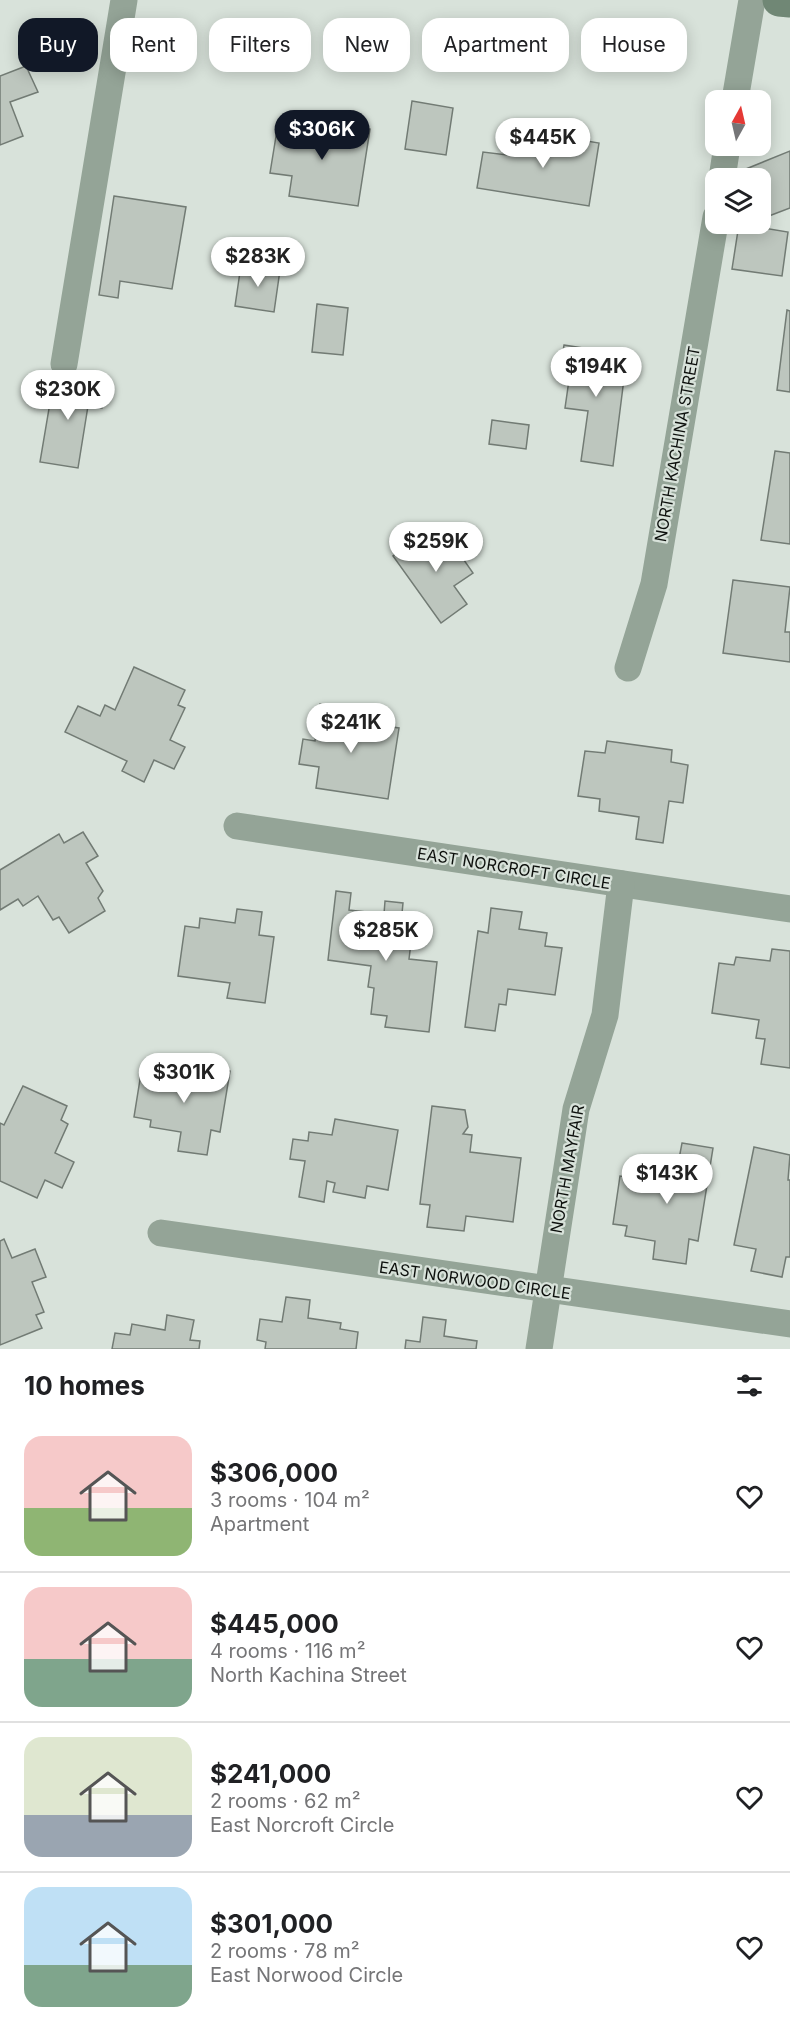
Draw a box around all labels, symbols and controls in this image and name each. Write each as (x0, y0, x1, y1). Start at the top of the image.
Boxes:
chip: Buy (18, 18, 98, 72)
chip: Rent (110, 18, 197, 72)
chip: Filters (209, 18, 311, 72)
chip: New (323, 18, 410, 72)
chip: Apartment (422, 18, 569, 72)
chip: House (581, 18, 687, 72)
north arrow (705, 90, 771, 156)
map controls (705, 90, 771, 234)
pin: $306K (280, 110, 364, 161)
text: $306K (289, 117, 355, 141)
pin: $445K (501, 118, 585, 169)
text: $445K (509, 125, 577, 149)
button: layers (705, 168, 771, 234)
pin: $283K (216, 237, 300, 288)
text: $283K (225, 244, 291, 268)
street label: NORTH KACHINA STREET (650, 345, 704, 543)
pin: $194K (554, 347, 638, 398)
text: $194K (565, 354, 627, 378)
pin: $230K (26, 370, 110, 421)
text: $230K (35, 377, 101, 401)
pin: $259K (394, 522, 478, 573)
text: $259K (403, 529, 469, 553)
pin: $241K (309, 703, 393, 754)
text: $241K (320, 710, 382, 734)
street label: EAST NORCROFT CIRCLE (416, 843, 612, 893)
pin: $285K (344, 911, 428, 962)
text: $285K (353, 918, 419, 942)
pin: $301K (142, 1053, 226, 1104)
text: $301K (153, 1060, 215, 1084)
street label: NORTH MAYFAIR (546, 1103, 588, 1235)
pin: $143K (625, 1154, 709, 1205)
text: $143K (636, 1161, 698, 1185)
street label: EAST NORWOOD CIRCLE (378, 1257, 572, 1303)
icon: filters (733, 1369, 766, 1402)
text: 10 homes (24, 1370, 145, 1401)
text: $306,000 (210, 1457, 338, 1488)
icon: home (72, 1460, 144, 1532)
icon: heart (733, 1480, 766, 1513)
text: 3 rooms · 104 m² (210, 1488, 370, 1512)
text: Apartment (210, 1512, 309, 1536)
text: $445,000 (210, 1608, 339, 1639)
icon: home (72, 1611, 144, 1683)
icon: heart (733, 1631, 766, 1664)
text: 4 rooms · 116 m² (210, 1639, 365, 1663)
text: North Kachina Street (210, 1663, 407, 1687)
text: $241,000 (210, 1758, 331, 1789)
icon: home (72, 1761, 144, 1833)
icon: heart (733, 1781, 766, 1814)
text: 2 rooms · 62 m² (210, 1789, 361, 1813)
text: East Norcroft Circle (210, 1813, 394, 1837)
text: $301,000 (210, 1908, 333, 1939)
icon: home (72, 1911, 144, 1983)
icon: heart (733, 1931, 766, 1964)
text: 2 rooms · 78 m² (210, 1939, 359, 1963)
text: East Norwood Circle (210, 1963, 403, 1987)

